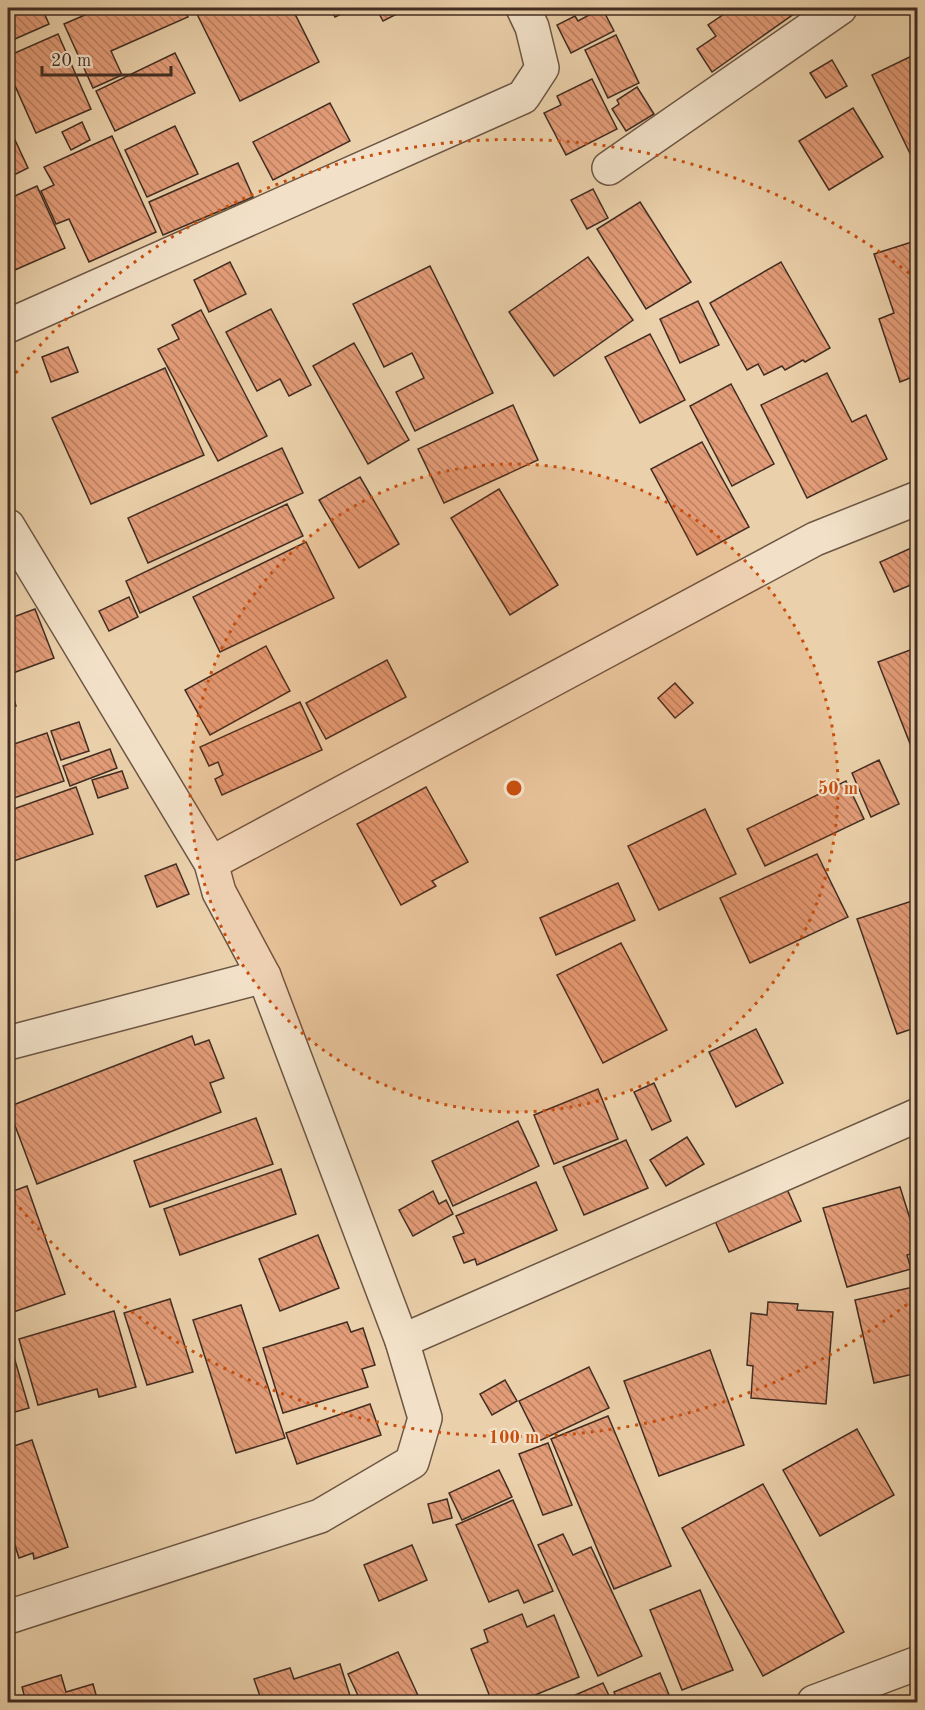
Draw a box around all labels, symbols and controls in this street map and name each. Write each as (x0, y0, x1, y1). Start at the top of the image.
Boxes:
scale bar (42, 39, 171, 77)
text: 20 m (51, 52, 91, 70)
centre of rings (504, 778, 524, 798)
text: 50 m (818, 780, 858, 798)
text: 100 m (489, 1429, 539, 1447)

